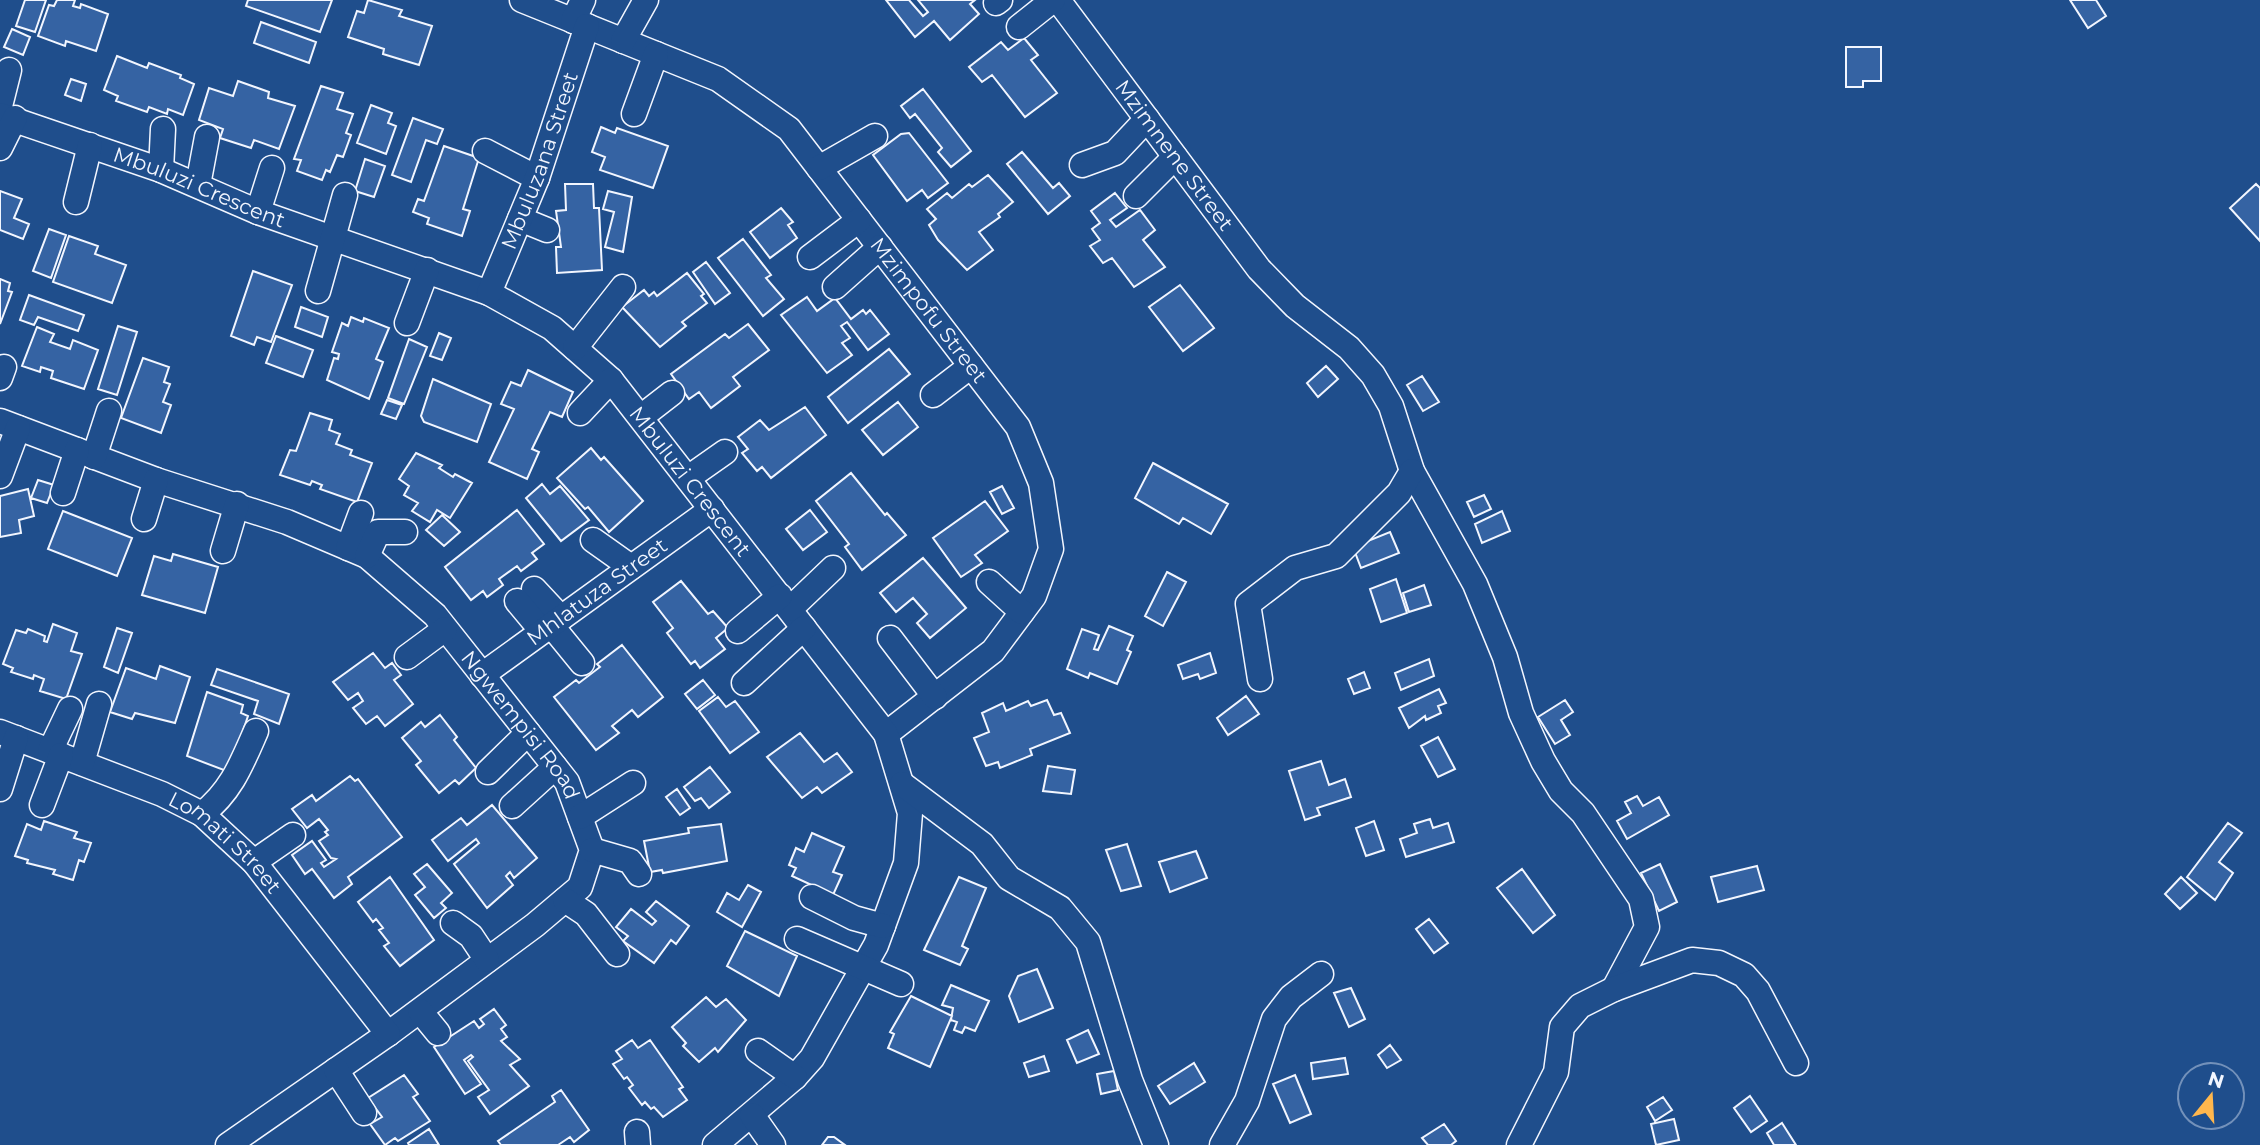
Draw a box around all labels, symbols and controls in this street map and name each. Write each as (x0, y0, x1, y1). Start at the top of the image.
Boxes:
street label: Mbuluzana Street (496, 69, 583, 253)
street label: Mzimnene Street (1110, 75, 1239, 235)
street label: Mbuluzi Crescent (110, 142, 288, 233)
street label: Mzimpofu Street (865, 233, 992, 388)
street label: Mbuluzi Crescent (624, 401, 756, 561)
street label: Mhlatuza Street (522, 532, 672, 651)
street label: Ngwempisi Road (456, 646, 585, 802)
street label: Lomati Street (165, 786, 287, 898)
north arrow (2176, 1061, 2246, 1131)
text: N (2205, 1067, 2227, 1094)

